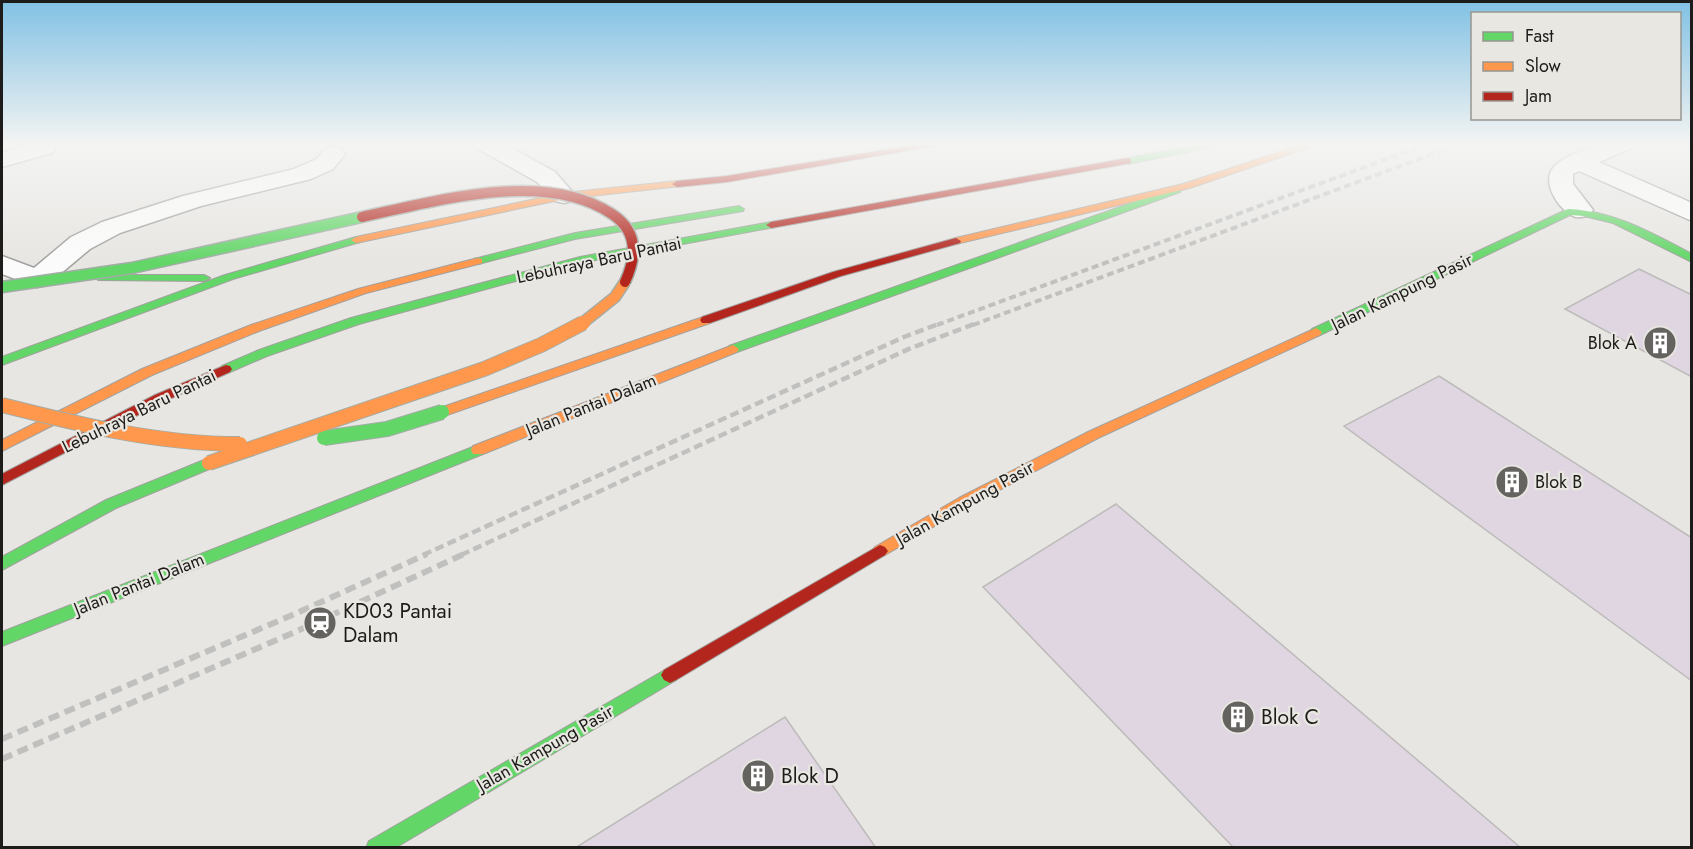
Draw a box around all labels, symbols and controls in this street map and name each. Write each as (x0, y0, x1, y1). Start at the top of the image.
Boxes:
legend (1471, 12, 1681, 120)
text: Fast (1525, 23, 1554, 49)
text: Slow (1525, 53, 1562, 79)
text: Jam (1523, 83, 1552, 109)
street label: Lebuhraya Baru Pantai (514, 230, 684, 290)
street label: Jalan Kampung Pasir (1325, 246, 1478, 338)
building icon: Blok A (1642, 325, 1678, 361)
place label: Blok A (1588, 330, 1637, 356)
street label: Lebuhraya Baru Pantai (58, 362, 220, 460)
street label: Jalan Pantai Dalam (520, 367, 660, 444)
street label: Jalan Kampung Pasir (889, 454, 1040, 553)
building icon: Blok B (1494, 464, 1530, 500)
place label: Blok B (1535, 469, 1582, 495)
street label: Jalan Pantai Dalam (68, 546, 208, 623)
place label: KD03 Pantai Dalam (343, 596, 452, 650)
station icon: KD03 Pantai Dalam (302, 605, 338, 641)
street label: Jalan Kampung Pasir (470, 698, 619, 799)
building icon: Blok C (1220, 699, 1256, 735)
place label: Blok C (1261, 702, 1319, 732)
building icon: Blok D (740, 758, 776, 794)
place label: Blok D (781, 761, 839, 791)

